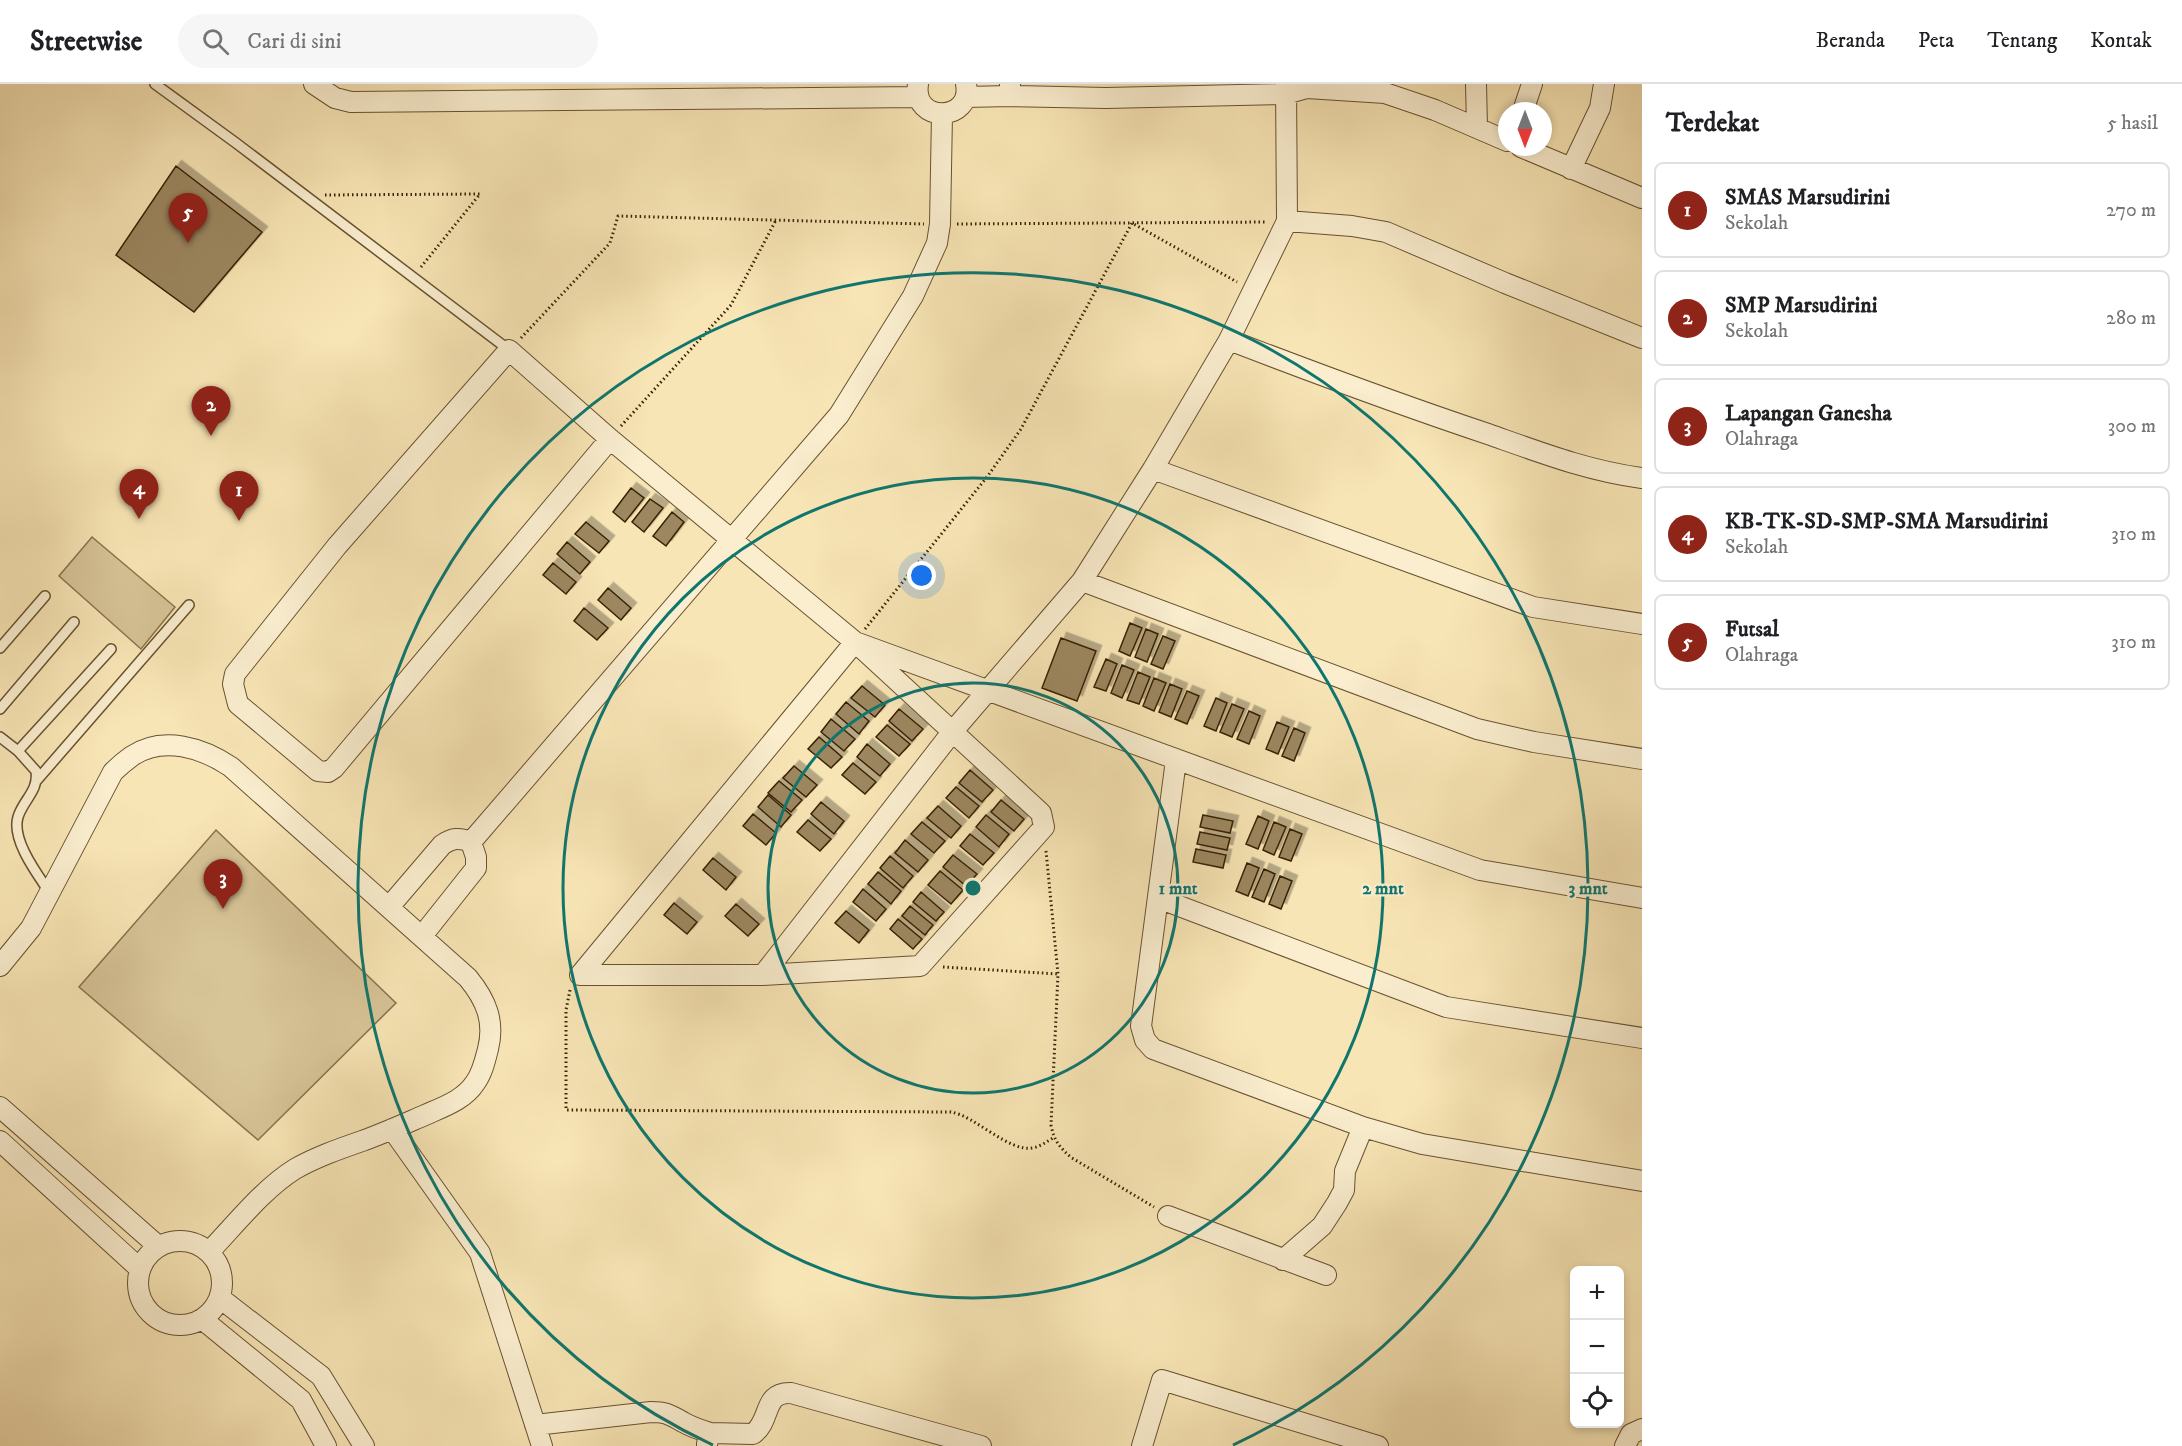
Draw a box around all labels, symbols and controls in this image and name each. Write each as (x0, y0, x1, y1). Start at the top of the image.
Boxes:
search box (178, 14, 598, 68)
text: Streetwise (30, 24, 142, 59)
icon: search (199, 25, 232, 58)
text: Cari di sini (247, 28, 341, 55)
text: Beranda (1816, 28, 1885, 54)
text: Peta (1918, 28, 1954, 54)
text: Tentang (1987, 28, 2057, 54)
text: Kontak (2090, 28, 2152, 54)
north arrow (1498, 102, 1552, 156)
text: Terdekat (1666, 107, 1759, 140)
text: 5 hasil (2107, 111, 2158, 136)
text: SMAS Marsudirini (1725, 184, 1890, 211)
pin: 5 (168, 194, 207, 243)
text: 1 (1684, 198, 1691, 223)
text: 270 m (2106, 198, 2156, 223)
text: Sekolah (1725, 211, 1788, 236)
text: SMP Marsudirini (1725, 292, 1877, 319)
text: 2 (1683, 306, 1692, 331)
text: 280 m (2106, 306, 2156, 331)
text: Sekolah (1725, 319, 1788, 344)
pin: 2 (192, 386, 230, 436)
text: Lapangan Ganesha (1725, 400, 1892, 427)
text: 3 (1684, 414, 1691, 439)
text: 300 m (2108, 414, 2156, 439)
text: Olahraga (1725, 427, 1798, 452)
pin: 4 (120, 470, 158, 519)
pin: 1 (220, 472, 258, 521)
text: KB-TK-SD-SMP-SMA Marsudirini (1725, 508, 2048, 535)
text: 4 (1682, 522, 1693, 547)
text: 310 m (2111, 522, 2156, 547)
text: Sekolah (1725, 535, 1788, 560)
your location (907, 561, 936, 590)
text: Futsal (1725, 616, 1779, 643)
text: 5 (1683, 630, 1692, 655)
text: 310 m (2111, 630, 2156, 655)
text: Olahraga (1725, 643, 1798, 668)
pin: 3 (204, 860, 242, 909)
centre of rings (963, 878, 983, 898)
text: 1 mnt (1158, 878, 1198, 900)
text: 2 mnt (1362, 878, 1404, 900)
text: 3 mnt (1568, 878, 1608, 900)
map controls (1570, 1266, 1624, 1428)
button: + (1570, 1266, 1624, 1320)
button: − (1570, 1320, 1624, 1374)
button: locate (1570, 1374, 1624, 1428)

